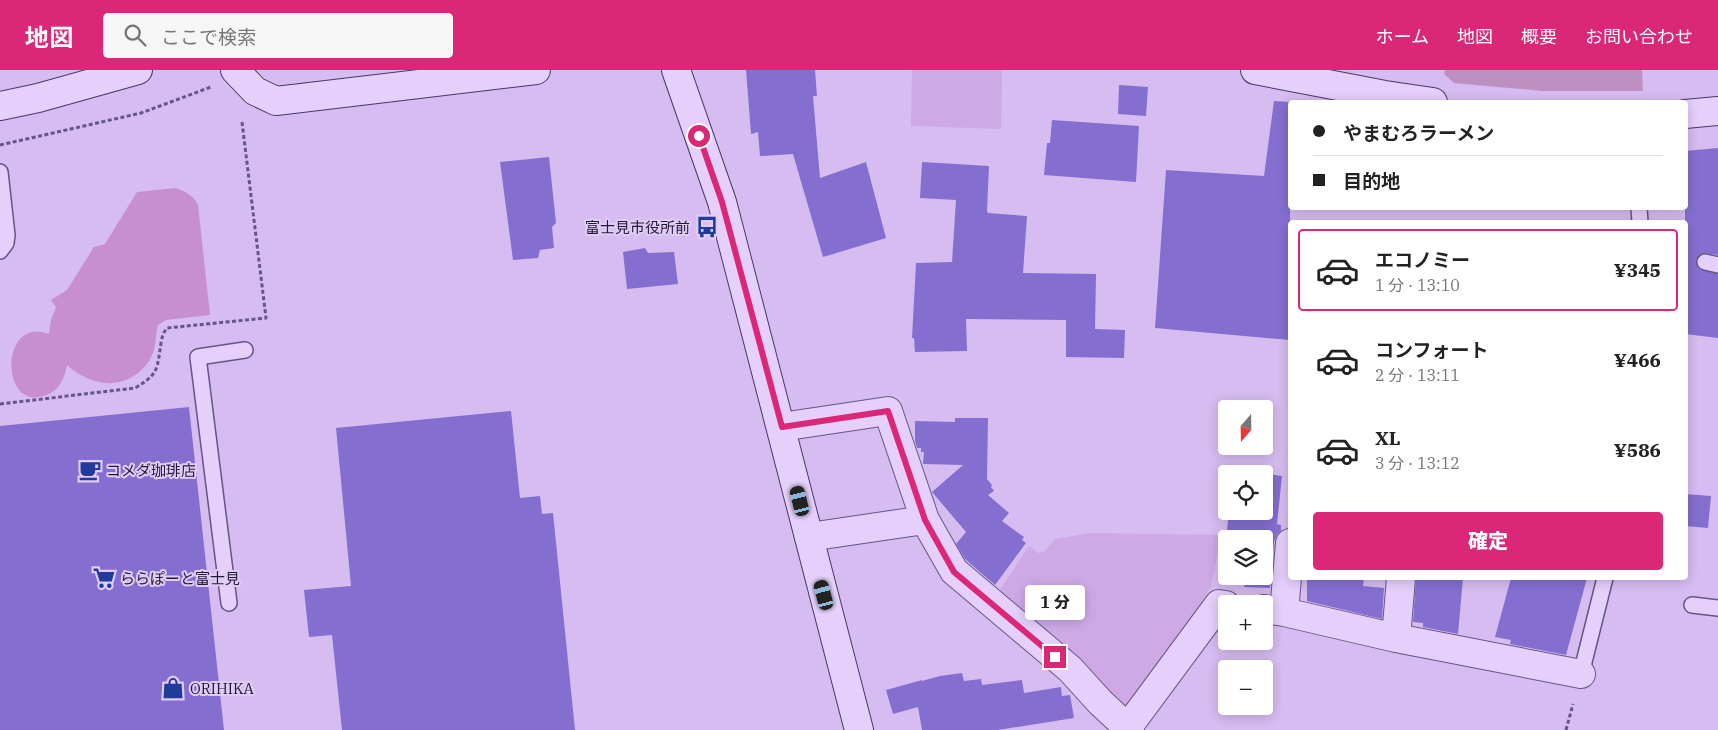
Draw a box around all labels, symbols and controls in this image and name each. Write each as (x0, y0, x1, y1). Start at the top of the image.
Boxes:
search box (103, 13, 453, 58)
text: 地図 (25, 21, 73, 53)
icon: search (121, 21, 149, 49)
text: ここで検索 (161, 25, 256, 49)
text: ホーム (1376, 25, 1429, 48)
text: 地図 (1457, 25, 1493, 48)
text: 概要 (1521, 25, 1557, 48)
text: お問い合わせ (1585, 25, 1693, 48)
text: やまむろラーメン (1343, 121, 1494, 145)
route start (688, 125, 710, 147)
text: 目的地 (1343, 169, 1400, 193)
bus stop icon: 富士見市役所前 (694, 214, 720, 240)
place label: 富士見市役所前 (585, 218, 690, 237)
icon: car (1315, 248, 1360, 293)
text: エコノミー (1375, 248, 1470, 272)
text: ¥345 (1614, 258, 1661, 282)
text: 1 分 · 13:10 (1375, 275, 1460, 295)
icon: car (1315, 338, 1360, 383)
text: コンフォート (1375, 338, 1488, 362)
text: ¥466 (1614, 348, 1661, 372)
text: 2 分 · 13:11 (1375, 365, 1460, 385)
north arrow (1218, 400, 1272, 455)
map controls (1218, 400, 1273, 715)
text: XL (1375, 426, 1401, 450)
icon: car (1315, 428, 1360, 473)
text: ¥586 (1614, 438, 1661, 462)
text: 3 分 · 13:12 (1375, 453, 1460, 473)
cafe icon: コメダ珈琲店 (77, 457, 103, 483)
place label: コメダ珈琲店 (106, 461, 196, 480)
button: locate (1218, 465, 1273, 520)
car (789, 485, 810, 517)
button: 確定 (1313, 512, 1663, 570)
button: layers (1218, 530, 1273, 585)
supermarket icon: ららぽーと富士見 (91, 565, 117, 591)
place label: ららぽーと富士見 (120, 569, 240, 588)
car (812, 579, 835, 611)
callout: 1 分 (1025, 584, 1085, 620)
text: 1 分 (1040, 592, 1070, 612)
button: + (1218, 595, 1273, 650)
route end (1044, 646, 1066, 668)
button: − (1218, 660, 1273, 715)
shop icon: ORIHIKA (160, 675, 186, 701)
place label: ORIHIKA (190, 679, 255, 698)

